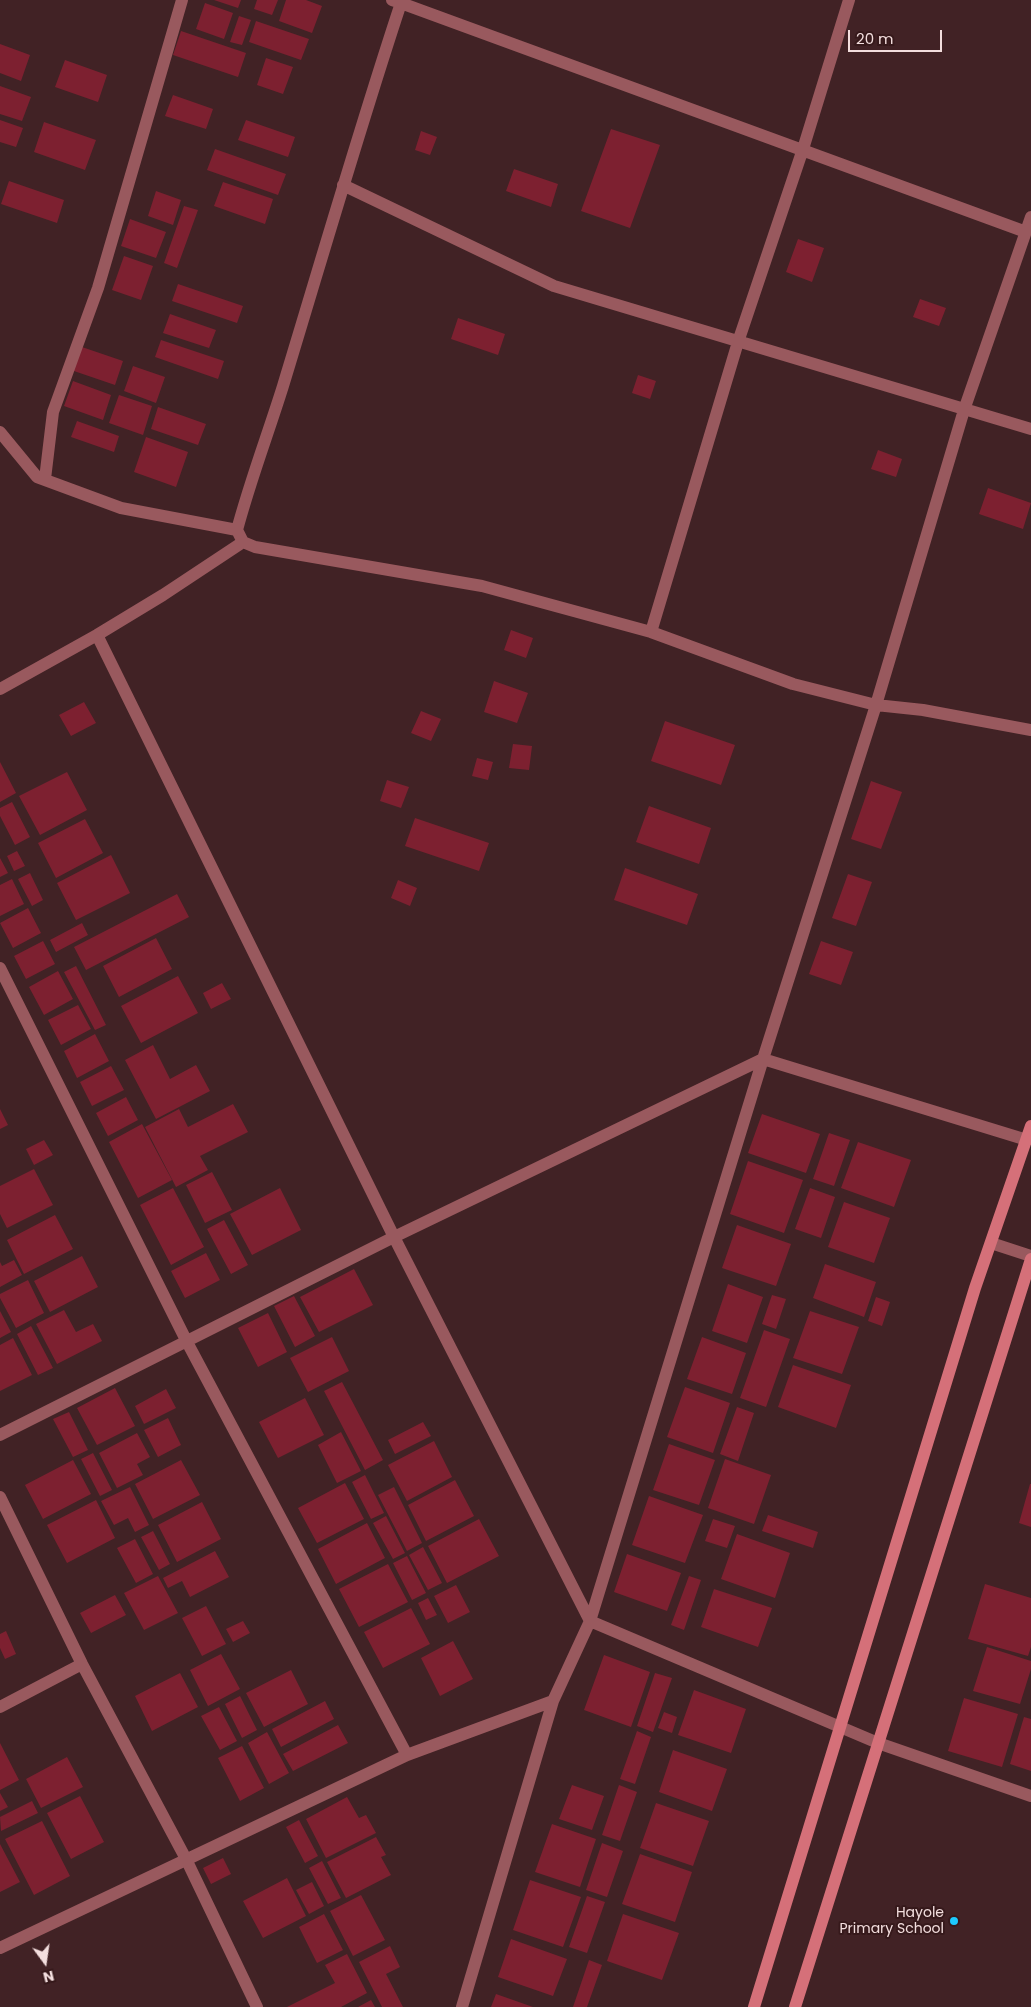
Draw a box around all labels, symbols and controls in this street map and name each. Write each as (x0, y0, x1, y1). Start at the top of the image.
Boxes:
scale bar (851, 20, 945, 52)
text: 20 m (856, 28, 894, 49)
place label: Hayole Primary School (839, 1905, 944, 1938)
marker: Hayole Primary School (948, 1915, 960, 1927)
north arrow (20, 1937, 70, 1987)
text: N (41, 1966, 56, 1988)

